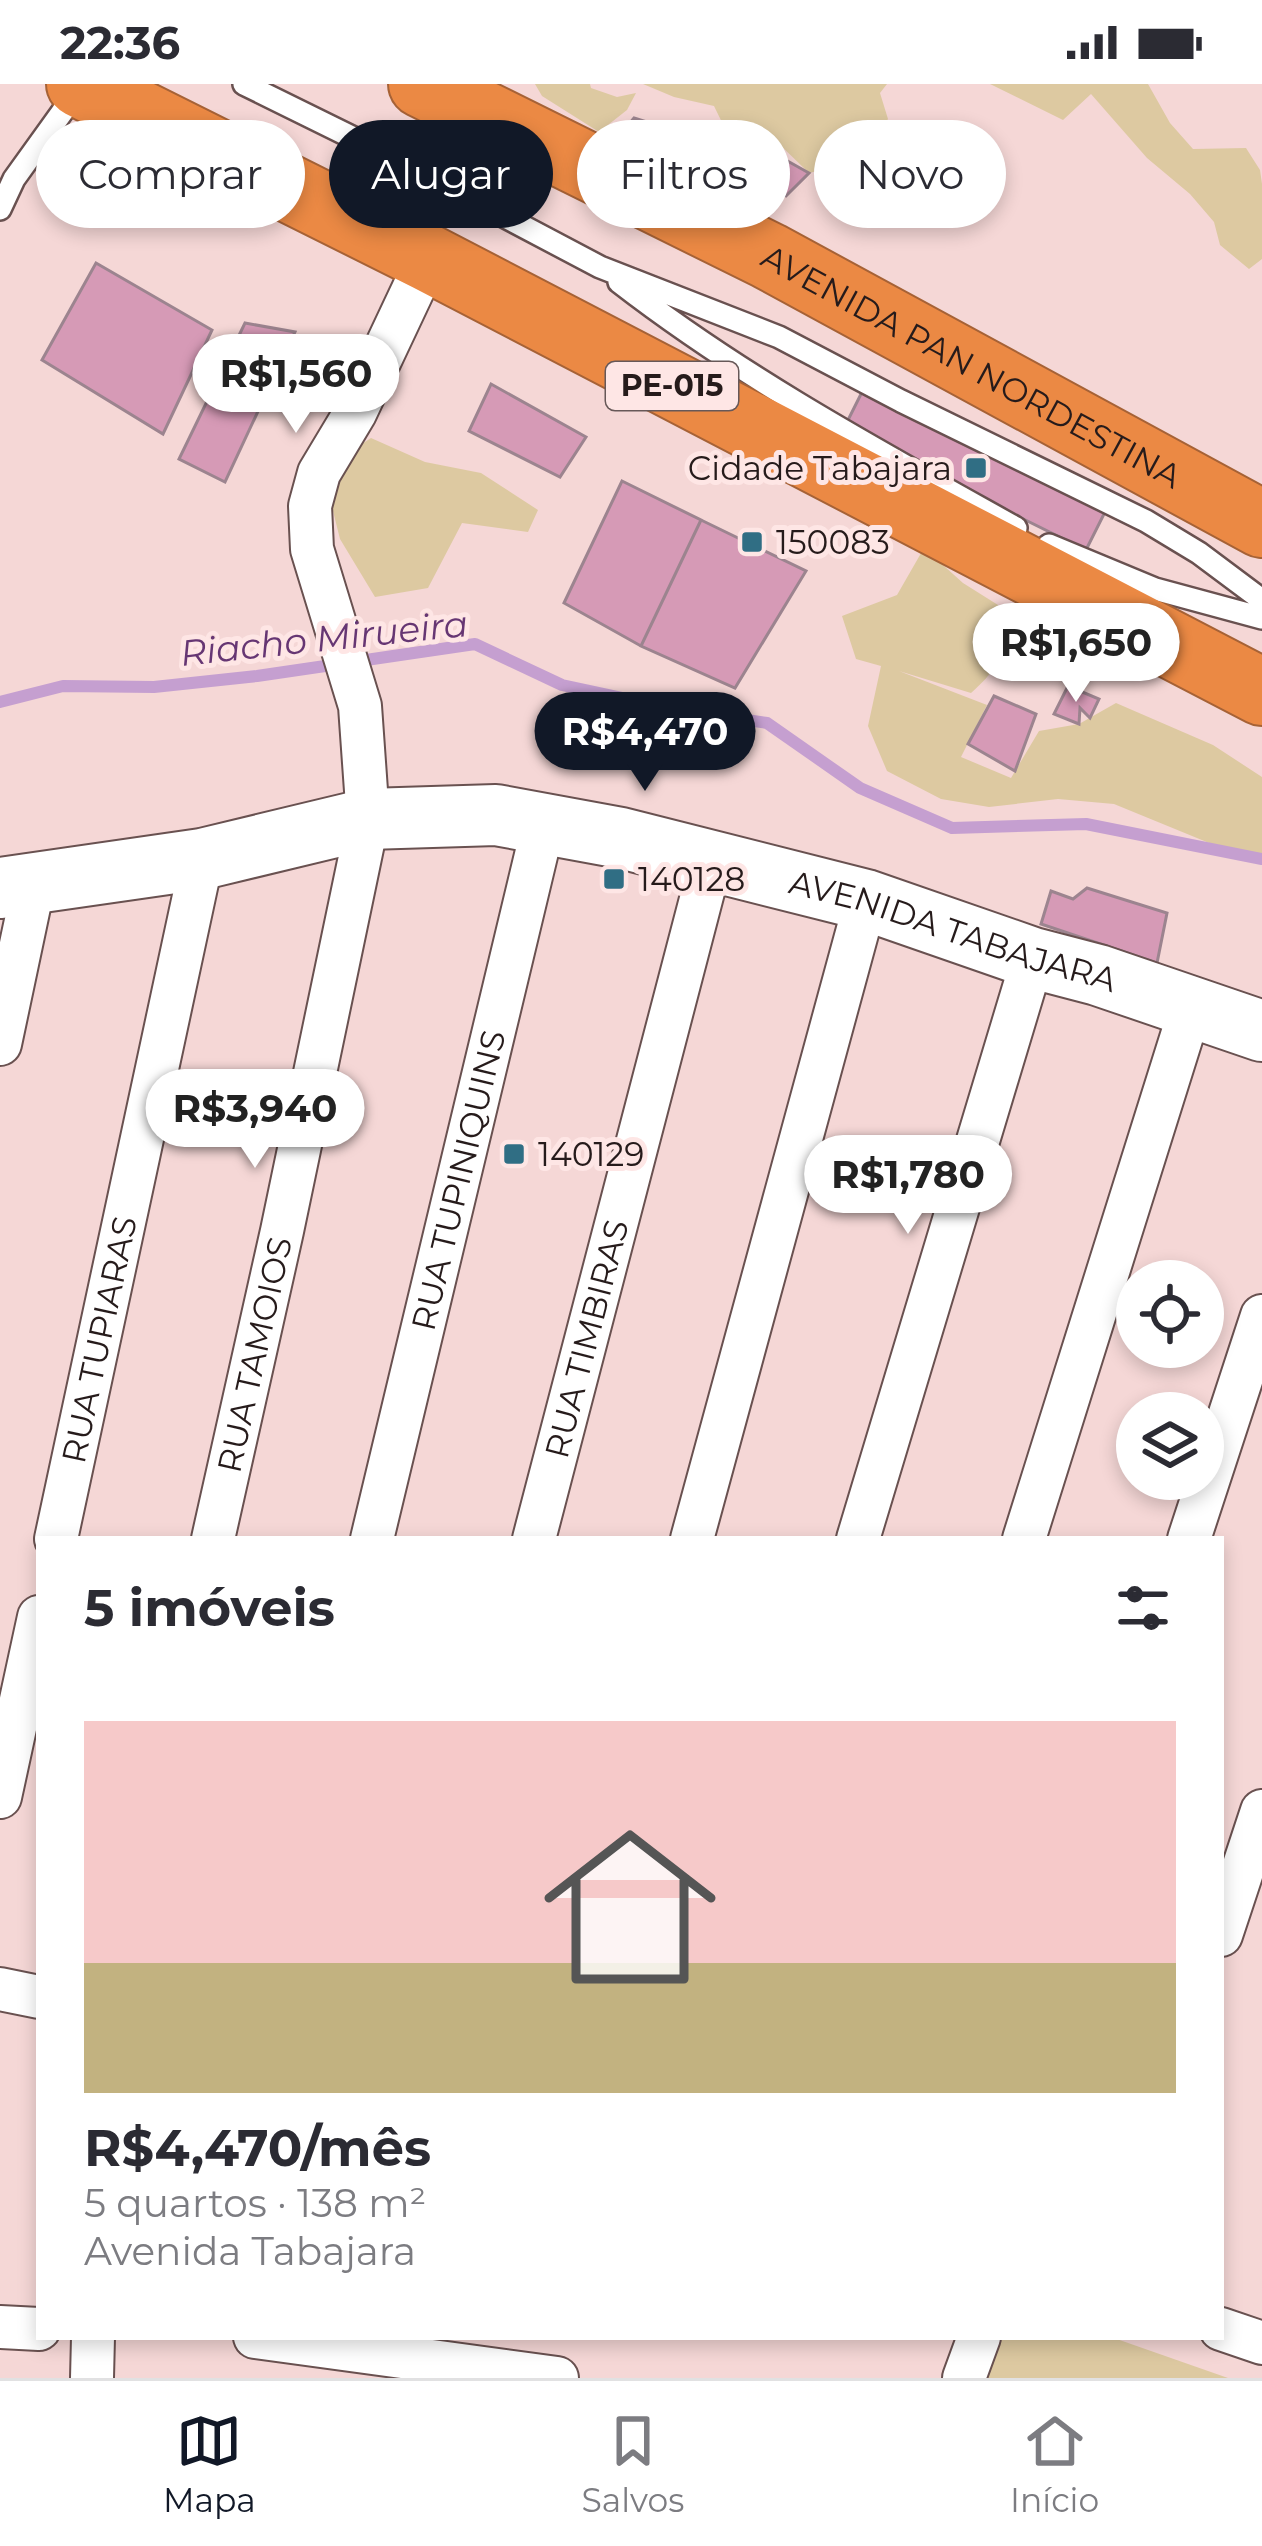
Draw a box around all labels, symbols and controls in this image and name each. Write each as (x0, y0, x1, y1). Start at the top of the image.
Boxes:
text: 22:36 (60, 15, 180, 70)
chip: Comprar (36, 120, 305, 228)
chip: Alugar (329, 120, 553, 228)
chip: Filtros (577, 120, 790, 228)
chip: Novo (814, 120, 1006, 228)
street label: AVENIDA PAN NORDESTINA (755, 236, 1189, 497)
pin: R$1,560 (185, 334, 407, 436)
text: R$1,560 (219, 349, 373, 397)
road number: PE-015 (606, 362, 738, 410)
place label: Cidade Tabajara (688, 448, 952, 488)
marker: Cidade Tabajara (963, 455, 989, 481)
place label: 150083 (776, 522, 890, 562)
marker: 150083 (739, 529, 765, 555)
water label: Riacho Mirueira (178, 601, 470, 675)
pin: R$1,650 (965, 603, 1187, 705)
text: R$1,650 (1000, 618, 1152, 666)
pin: R$4,470 (534, 692, 756, 794)
text: R$4,470 (562, 707, 728, 755)
place label: 140128 (638, 859, 745, 899)
street label: AVENIDA TABAJARA (785, 861, 1122, 1000)
marker: 140128 (601, 866, 627, 892)
street label: RUA TUPINIQUINS (403, 1026, 513, 1334)
pin: R$3,940 (144, 1069, 366, 1171)
text: R$3,940 (173, 1084, 337, 1132)
place label: 140129 (538, 1134, 644, 1174)
pin: R$1,780 (797, 1135, 1019, 1237)
marker: 140129 (501, 1141, 527, 1167)
text: R$1,780 (831, 1150, 985, 1198)
street label: RUA TUPIARAS (53, 1212, 145, 1467)
street label: RUA TIMBIRAS (536, 1215, 637, 1462)
street label: RUA TAMOIOS (209, 1233, 300, 1476)
map controls (1116, 1260, 1224, 1500)
button: locate (1116, 1260, 1224, 1368)
button: layers (1116, 1392, 1224, 1500)
icon: filters (1110, 1575, 1176, 1641)
text: 5 imóveis (84, 1577, 335, 1639)
icon: home (522, 1799, 738, 2015)
text: R$4,470/mês (84, 2117, 431, 2179)
text: 5 quartos · 138 m² (84, 2179, 426, 2227)
text: Avenida Tabajara (84, 2227, 416, 2275)
tab: Mapa (163, 2408, 256, 2520)
tab: Salvos (581, 2408, 684, 2520)
tab: Início (1010, 2408, 1099, 2520)

